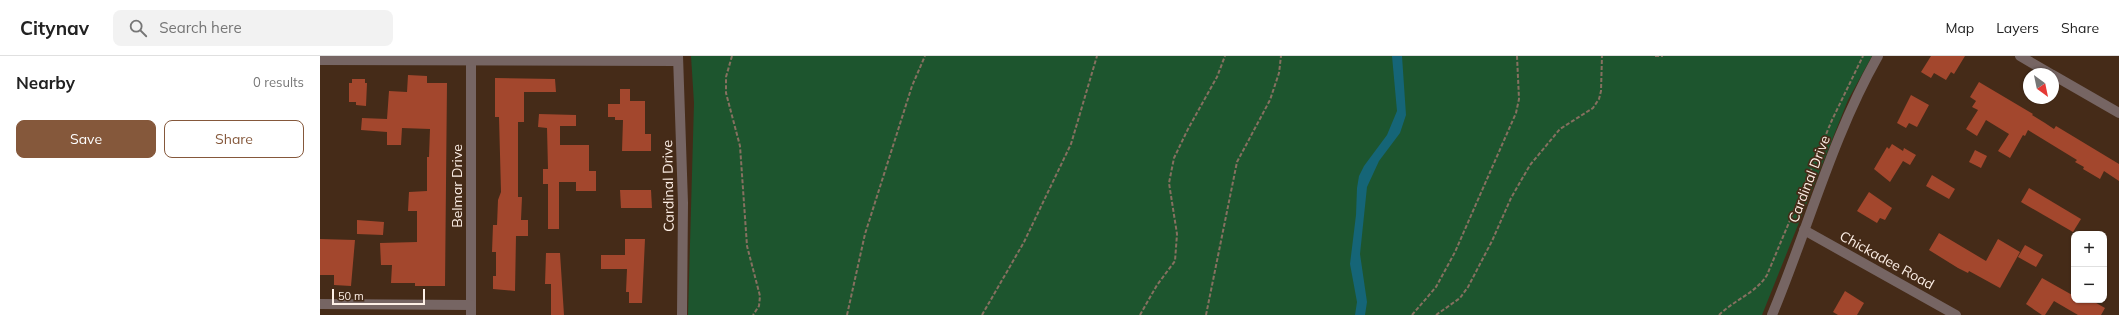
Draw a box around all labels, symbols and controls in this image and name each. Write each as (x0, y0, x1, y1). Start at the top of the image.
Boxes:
search box (113, 10, 393, 46)
text: Citynav (20, 16, 89, 40)
icon: search (127, 17, 149, 39)
text: Search here (159, 18, 242, 37)
text: Map (1945, 19, 1974, 37)
text: Layers (1996, 19, 2039, 37)
text: Share (2061, 19, 2099, 37)
north arrow (2023, 68, 2059, 104)
text: Nearby (16, 72, 75, 93)
text: 0 results (253, 74, 304, 90)
button: Save (16, 120, 156, 158)
button: Share (164, 120, 304, 158)
street label: Cardinal Drive (1784, 133, 1834, 225)
street label: Cardinal Drive (658, 140, 678, 232)
street label: Belmar Drive (448, 144, 466, 228)
street label: Chickadee Road (1837, 227, 1937, 293)
map controls (2071, 231, 2107, 303)
button: + (2071, 231, 2107, 267)
button: − (2071, 267, 2107, 303)
scale bar (332, 287, 425, 306)
text: 50 m (338, 289, 364, 303)

